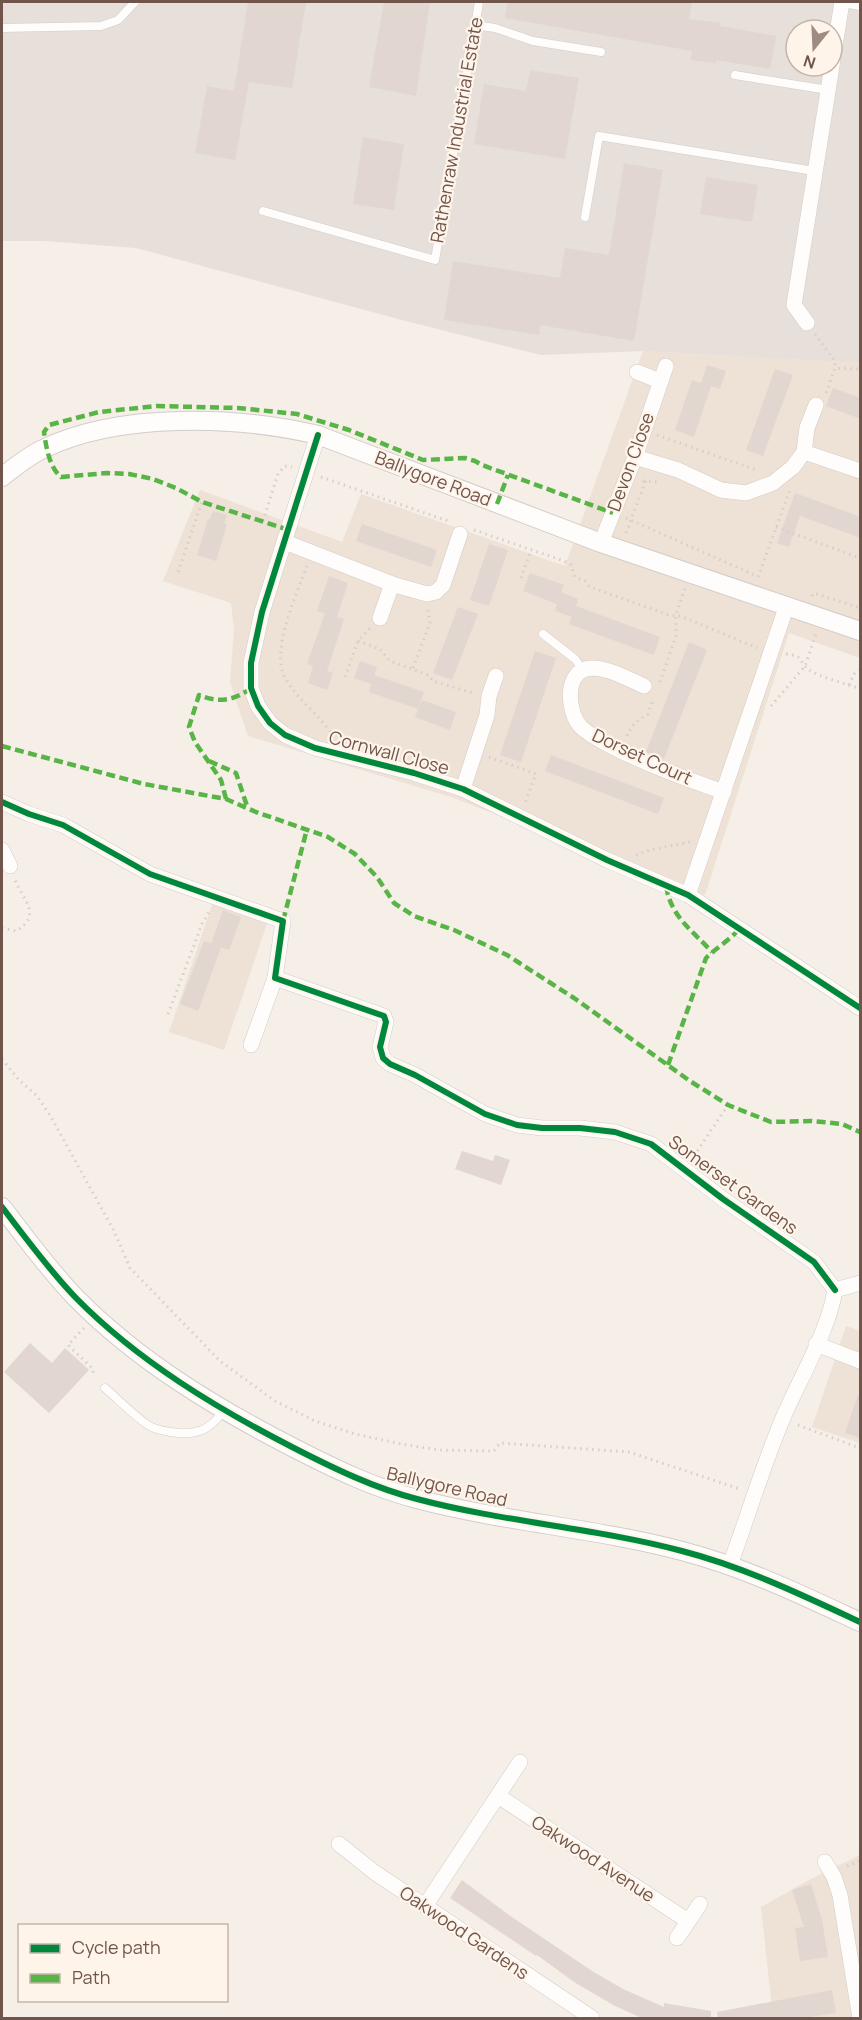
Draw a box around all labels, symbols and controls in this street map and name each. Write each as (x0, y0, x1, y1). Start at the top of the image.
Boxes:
street label: Rathenraw Industrial Estate (424, 15, 488, 245)
north arrow (784, 18, 844, 78)
text: N (800, 50, 818, 75)
street label: Devon Close (601, 409, 659, 514)
street label: Ballygore Road (372, 445, 495, 511)
street label: Dorset Court (589, 722, 696, 790)
street label: Cornwall Close (326, 724, 452, 780)
street label: Somerset Gardens (664, 1129, 803, 1239)
street label: Ballygore Road (385, 1460, 510, 1512)
street label: Oakwood Avenue (527, 1809, 660, 1907)
street label: Oakwood Gardens (395, 1880, 534, 1984)
legend (18, 1924, 228, 2002)
text: Cycle path (72, 1935, 161, 1959)
text: Path (72, 1965, 110, 1989)

